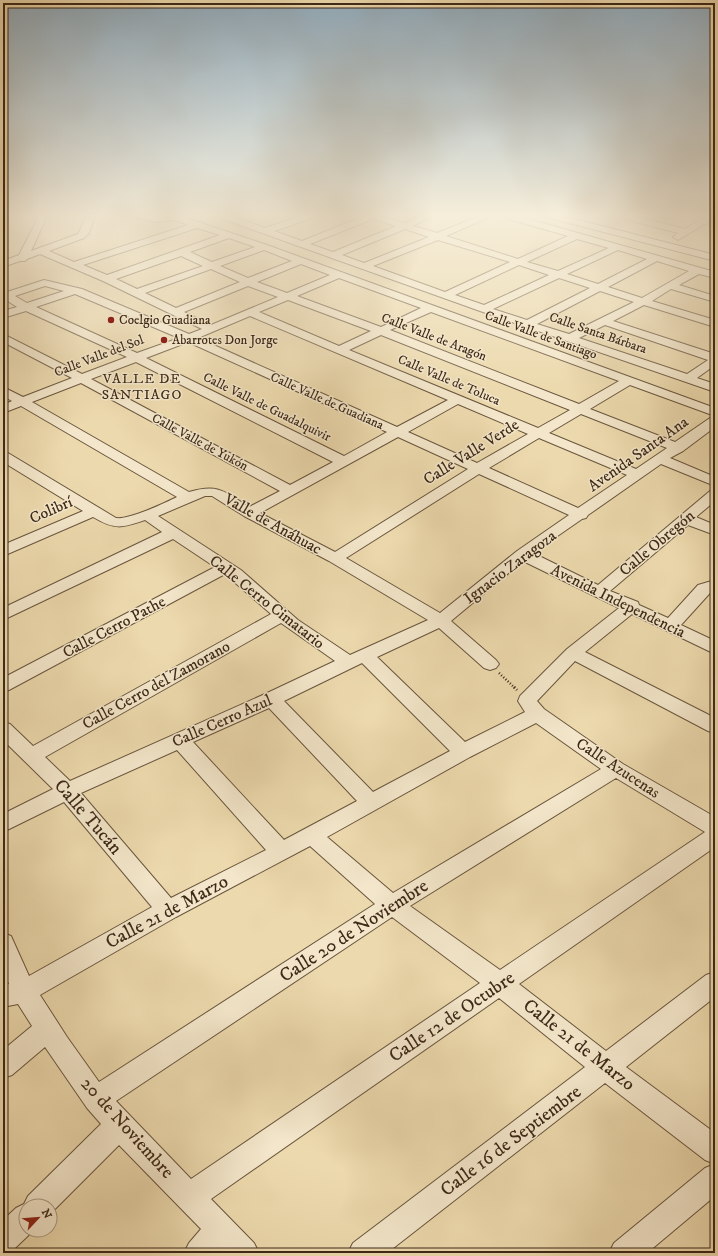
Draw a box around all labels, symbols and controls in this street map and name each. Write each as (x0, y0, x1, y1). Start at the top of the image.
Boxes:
street label: Calle Valle de Santiago (483, 307, 599, 363)
street label: Calle Santa Bárbara (547, 309, 649, 357)
street label: Calle Valle de Aragón (379, 310, 489, 365)
place label: Coelgio Guadiana (119, 312, 211, 328)
marker: Coelgio Guadiana (106, 315, 116, 325)
street label: Calle Valle del Sol (52, 332, 146, 380)
place label: Abarrotes Don Jorge (172, 332, 278, 348)
marker: Abarrotes Don Jorge (159, 335, 169, 345)
street label: Calle Valle de Toluca (395, 351, 503, 409)
street label: Calle Valle de Guadalquivir (200, 369, 334, 445)
street label: Calle Valle de Guadiana (268, 369, 387, 433)
district label: VALLE DE SANTIAGO (102, 370, 182, 404)
street label: Calle Valle de Yukón (149, 410, 251, 474)
street label: Avenida Santa Ana (584, 412, 692, 496)
street label: Calle Valle Verde (419, 414, 523, 489)
street label: Valle de Anáhuac (220, 488, 325, 559)
street label: Colibrí (26, 491, 76, 528)
street label: Calle Obregón (615, 505, 699, 580)
street label: Ignacio Zaragoza (460, 526, 560, 608)
street label: Calle Cerro Cimatario (205, 551, 329, 653)
street label: Avenida Independencia (547, 560, 689, 642)
street label: Calle Cerro Pathe (59, 591, 169, 662)
street label: Calle Cerro del Zamorano (79, 636, 234, 734)
street label: Calle Cerro Azul (169, 690, 275, 752)
street label: Calle Azucenas (572, 733, 664, 803)
street label: Calle Tucán (49, 775, 127, 859)
street label: Calle 21 de Marzo (102, 870, 232, 954)
street label: Calle 20 de Noviembre (275, 874, 433, 988)
street label: Calle 12 de Octubre (385, 966, 519, 1067)
street label: Calle 21 de Marzo (518, 994, 640, 1096)
street label: 20 de Noviembre (75, 1073, 179, 1184)
street label: Calle 16 de Septiembre (436, 1080, 586, 1201)
north arrow (18, 1198, 58, 1238)
text: N (38, 1207, 54, 1221)

